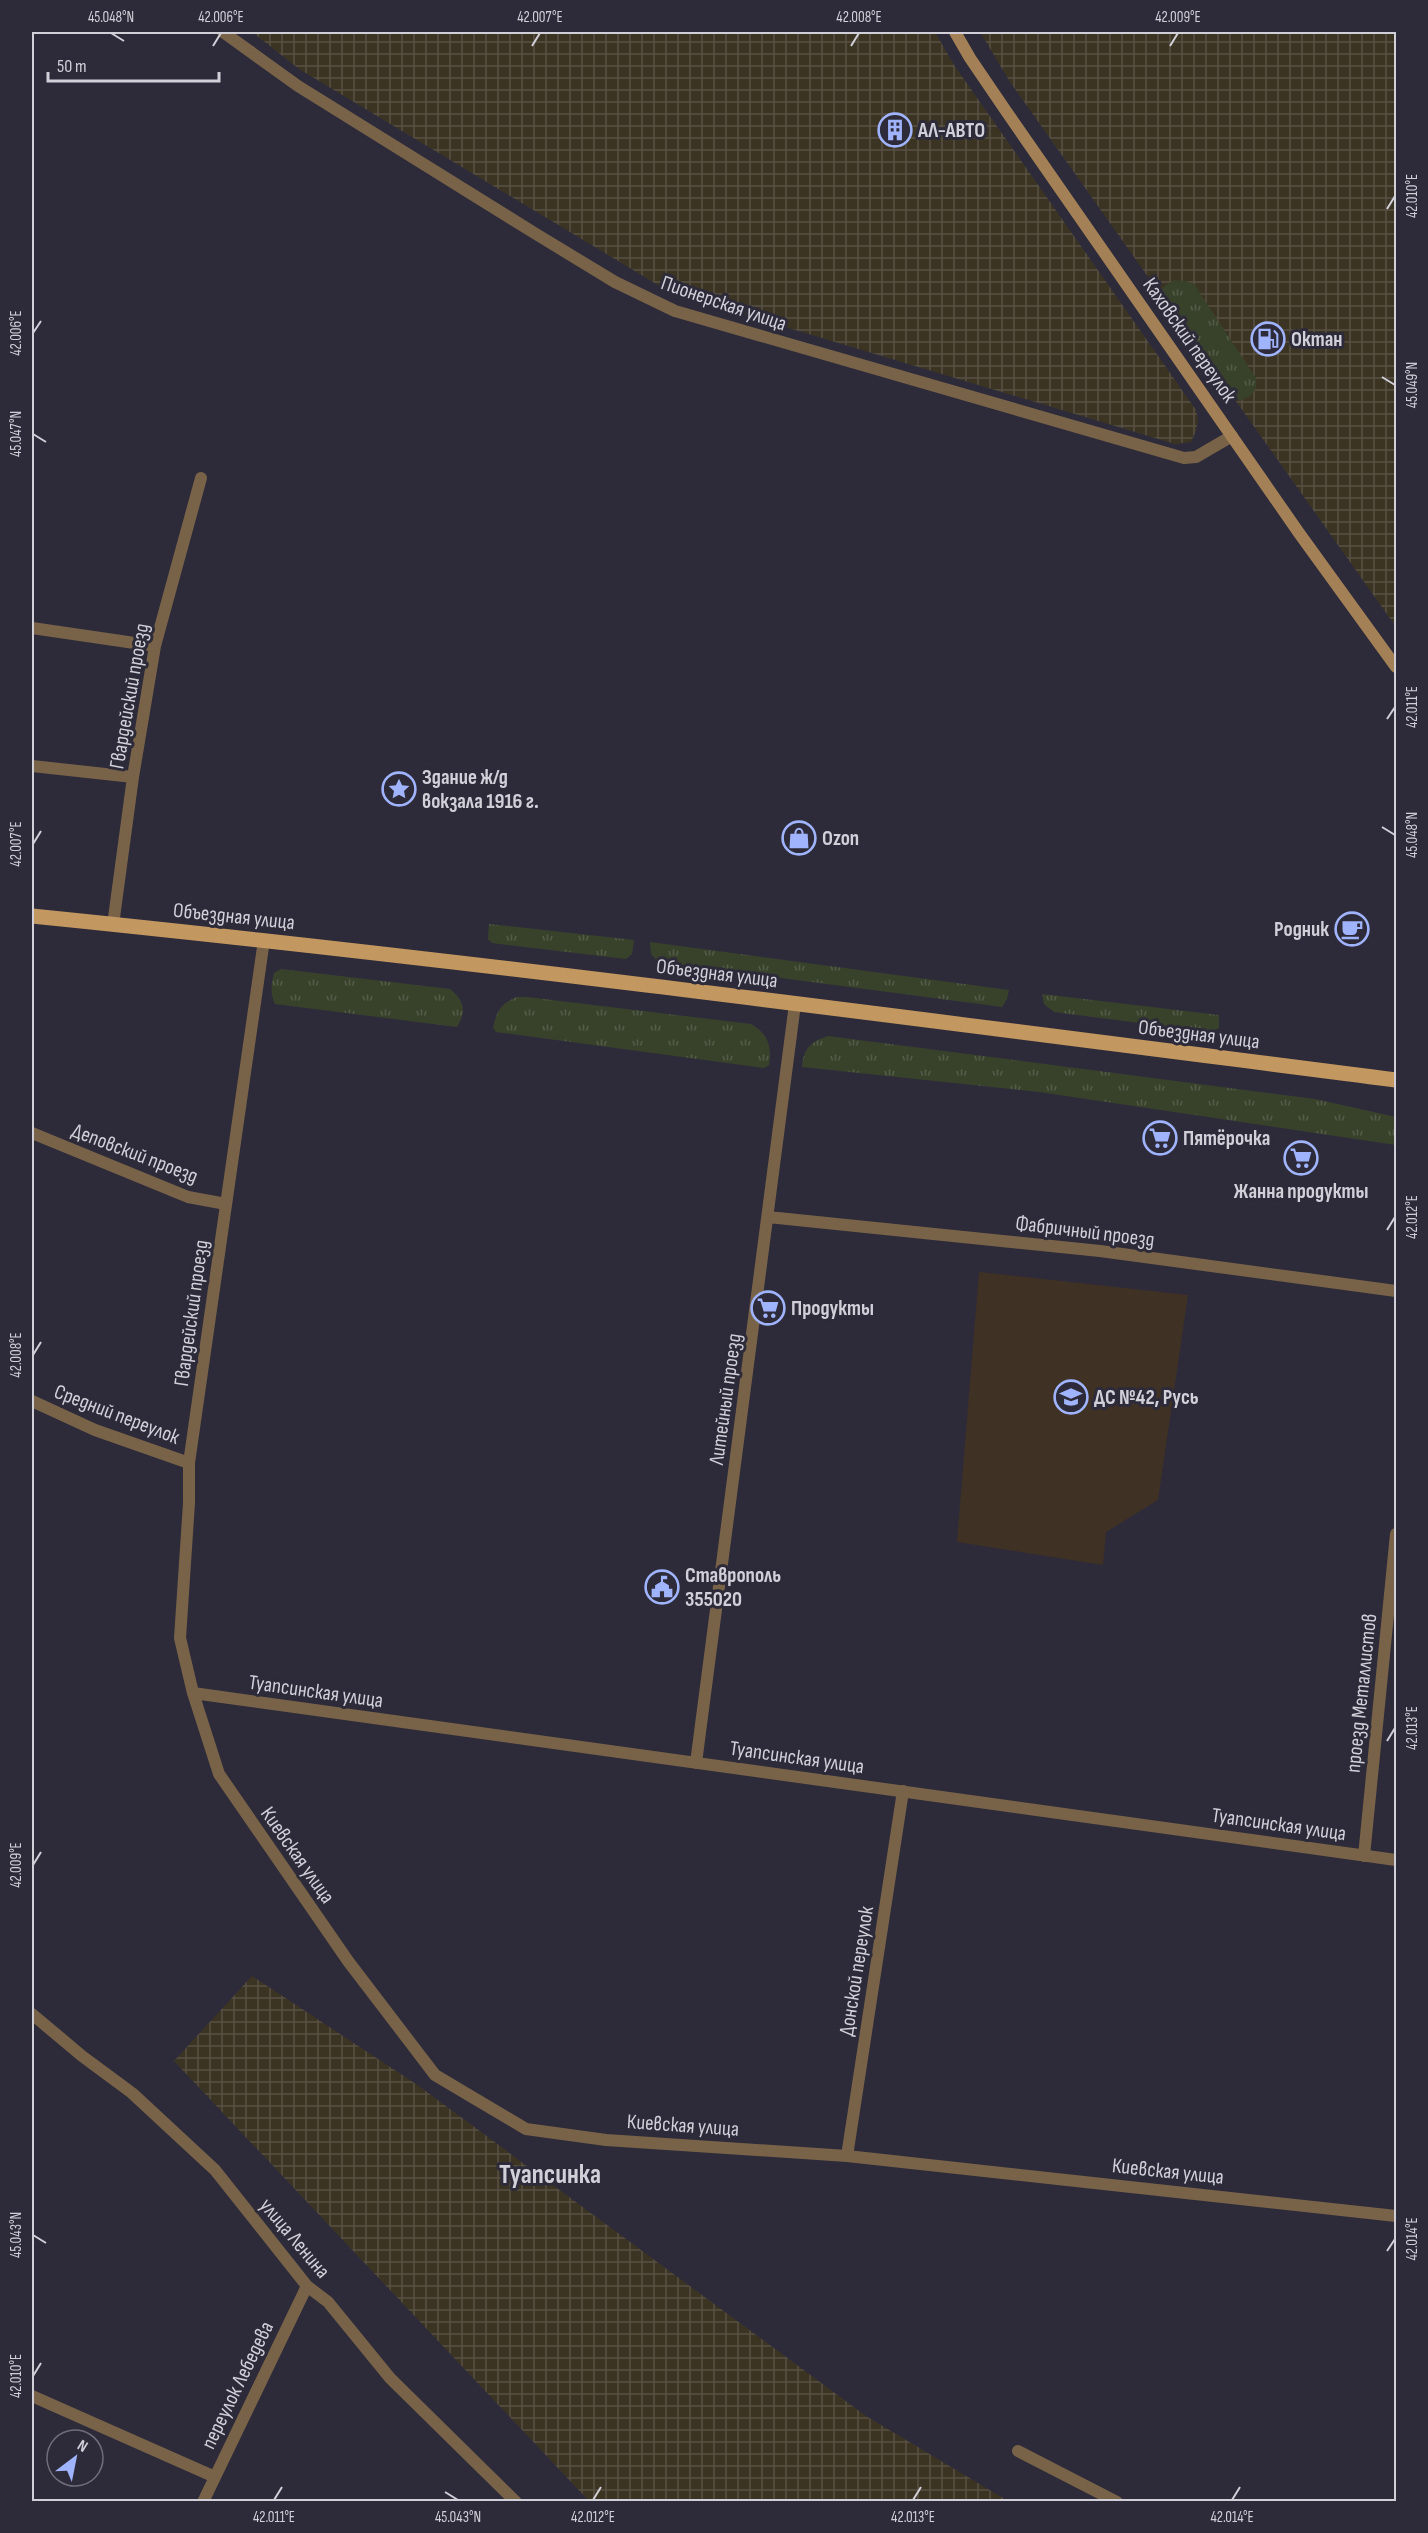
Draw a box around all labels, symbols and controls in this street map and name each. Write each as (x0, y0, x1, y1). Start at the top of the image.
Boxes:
text: 45.048°N (88, 8, 134, 27)
text: 42.006°E (198, 8, 244, 27)
text: 42.007°E (517, 8, 563, 27)
text: 42.008°E (836, 8, 882, 27)
text: 42.009°E (1155, 8, 1201, 27)
scale bar (48, 45, 219, 83)
text: 50 m (57, 56, 87, 77)
building icon: АЛ-АВТО (877, 112, 913, 148)
place label: АЛ-АВТО (917, 118, 985, 143)
text: 42.010°E (1403, 174, 1422, 218)
street label: Пионерская улица (658, 270, 790, 337)
street label: Каховский переулок (1137, 273, 1242, 407)
text: 42.006°E (7, 310, 26, 356)
fuel station icon: Октан (1250, 321, 1286, 357)
place label: Октан (1291, 327, 1342, 352)
text: 45.049°N (1403, 362, 1422, 408)
text: 45.047°N (7, 411, 26, 457)
street label: Гвардейский проезд (104, 621, 155, 771)
text: 42.011°E (1403, 686, 1422, 728)
place label: Здание ж/д вокзала 1916 г. (422, 765, 539, 814)
place icon: Здание ж/д вокзала 1916 г. (381, 771, 417, 807)
text: 45.048°N (1403, 812, 1422, 858)
shop icon: Ozon (781, 820, 817, 856)
text: 42.007°E (7, 821, 26, 867)
place label: Ozon (822, 826, 859, 851)
street label: Объездная улица (172, 898, 296, 935)
cafe icon: Родник (1334, 911, 1370, 947)
place label: Родник (1274, 917, 1329, 942)
street label: Объездная улица (655, 954, 779, 993)
street label: Объездная улица (1137, 1015, 1261, 1054)
street label: Деповский проезд (68, 1118, 202, 1189)
supermarket icon: Пятёрочка (1142, 1120, 1178, 1156)
place label: Пятёрочка (1183, 1126, 1270, 1151)
supermarket icon: Жанна продукты (1283, 1140, 1319, 1176)
place label: Жанна продукты (1234, 1179, 1368, 1204)
text: 42.012°E (1403, 1195, 1422, 1239)
street label: Фабричный проезд (1014, 1211, 1156, 1252)
street label: Гвардейский проезд (169, 1238, 214, 1388)
supermarket icon: Продукты (750, 1290, 786, 1326)
place label: Продукты (791, 1296, 874, 1321)
text: 42.008°E (7, 1332, 26, 1378)
street label: Литейный проезд (704, 1332, 747, 1467)
street label: Средний переулок (51, 1379, 183, 1450)
school or university icon: ДС №42, Русь (1053, 1379, 1089, 1415)
place label: ДС №42, Русь (1094, 1385, 1199, 1410)
place label: Ставрополь 355020 (685, 1563, 781, 1612)
public building icon: Ставрополь 355020 (644, 1569, 680, 1605)
street label: проезд Металлистов (1341, 1612, 1382, 1774)
street label: Туапсинская улица (247, 1670, 385, 1713)
text: 42.013°E (1403, 1706, 1422, 1750)
street label: Туапсинская улица (728, 1736, 866, 1779)
street label: Киевская улица (255, 1802, 340, 1908)
street label: Туапсинская улица (1210, 1803, 1348, 1846)
text: 42.009°E (7, 1842, 26, 1888)
street label: Донской переулок (834, 1904, 879, 2038)
street label: Киевская улица (626, 2109, 740, 2142)
street label: Киевская улица (1111, 2153, 1225, 2190)
district label: Туапсинка (499, 2159, 601, 2191)
street label: улица Ленина (254, 2193, 335, 2283)
text: 45.043°N (7, 2212, 26, 2258)
text: 42.014°E (1403, 2217, 1422, 2261)
street label: переулок Лебедева (196, 2317, 279, 2453)
text: 42.010°E (7, 2354, 26, 2398)
north arrow (45, 2428, 105, 2488)
text: N (73, 2436, 91, 2457)
text: 42.011°E (253, 2508, 295, 2527)
text: 45.043°N (435, 2508, 481, 2527)
text: 42.012°E (571, 2508, 615, 2527)
text: 42.013°E (891, 2508, 935, 2527)
text: 42.014°E (1210, 2508, 1254, 2527)

